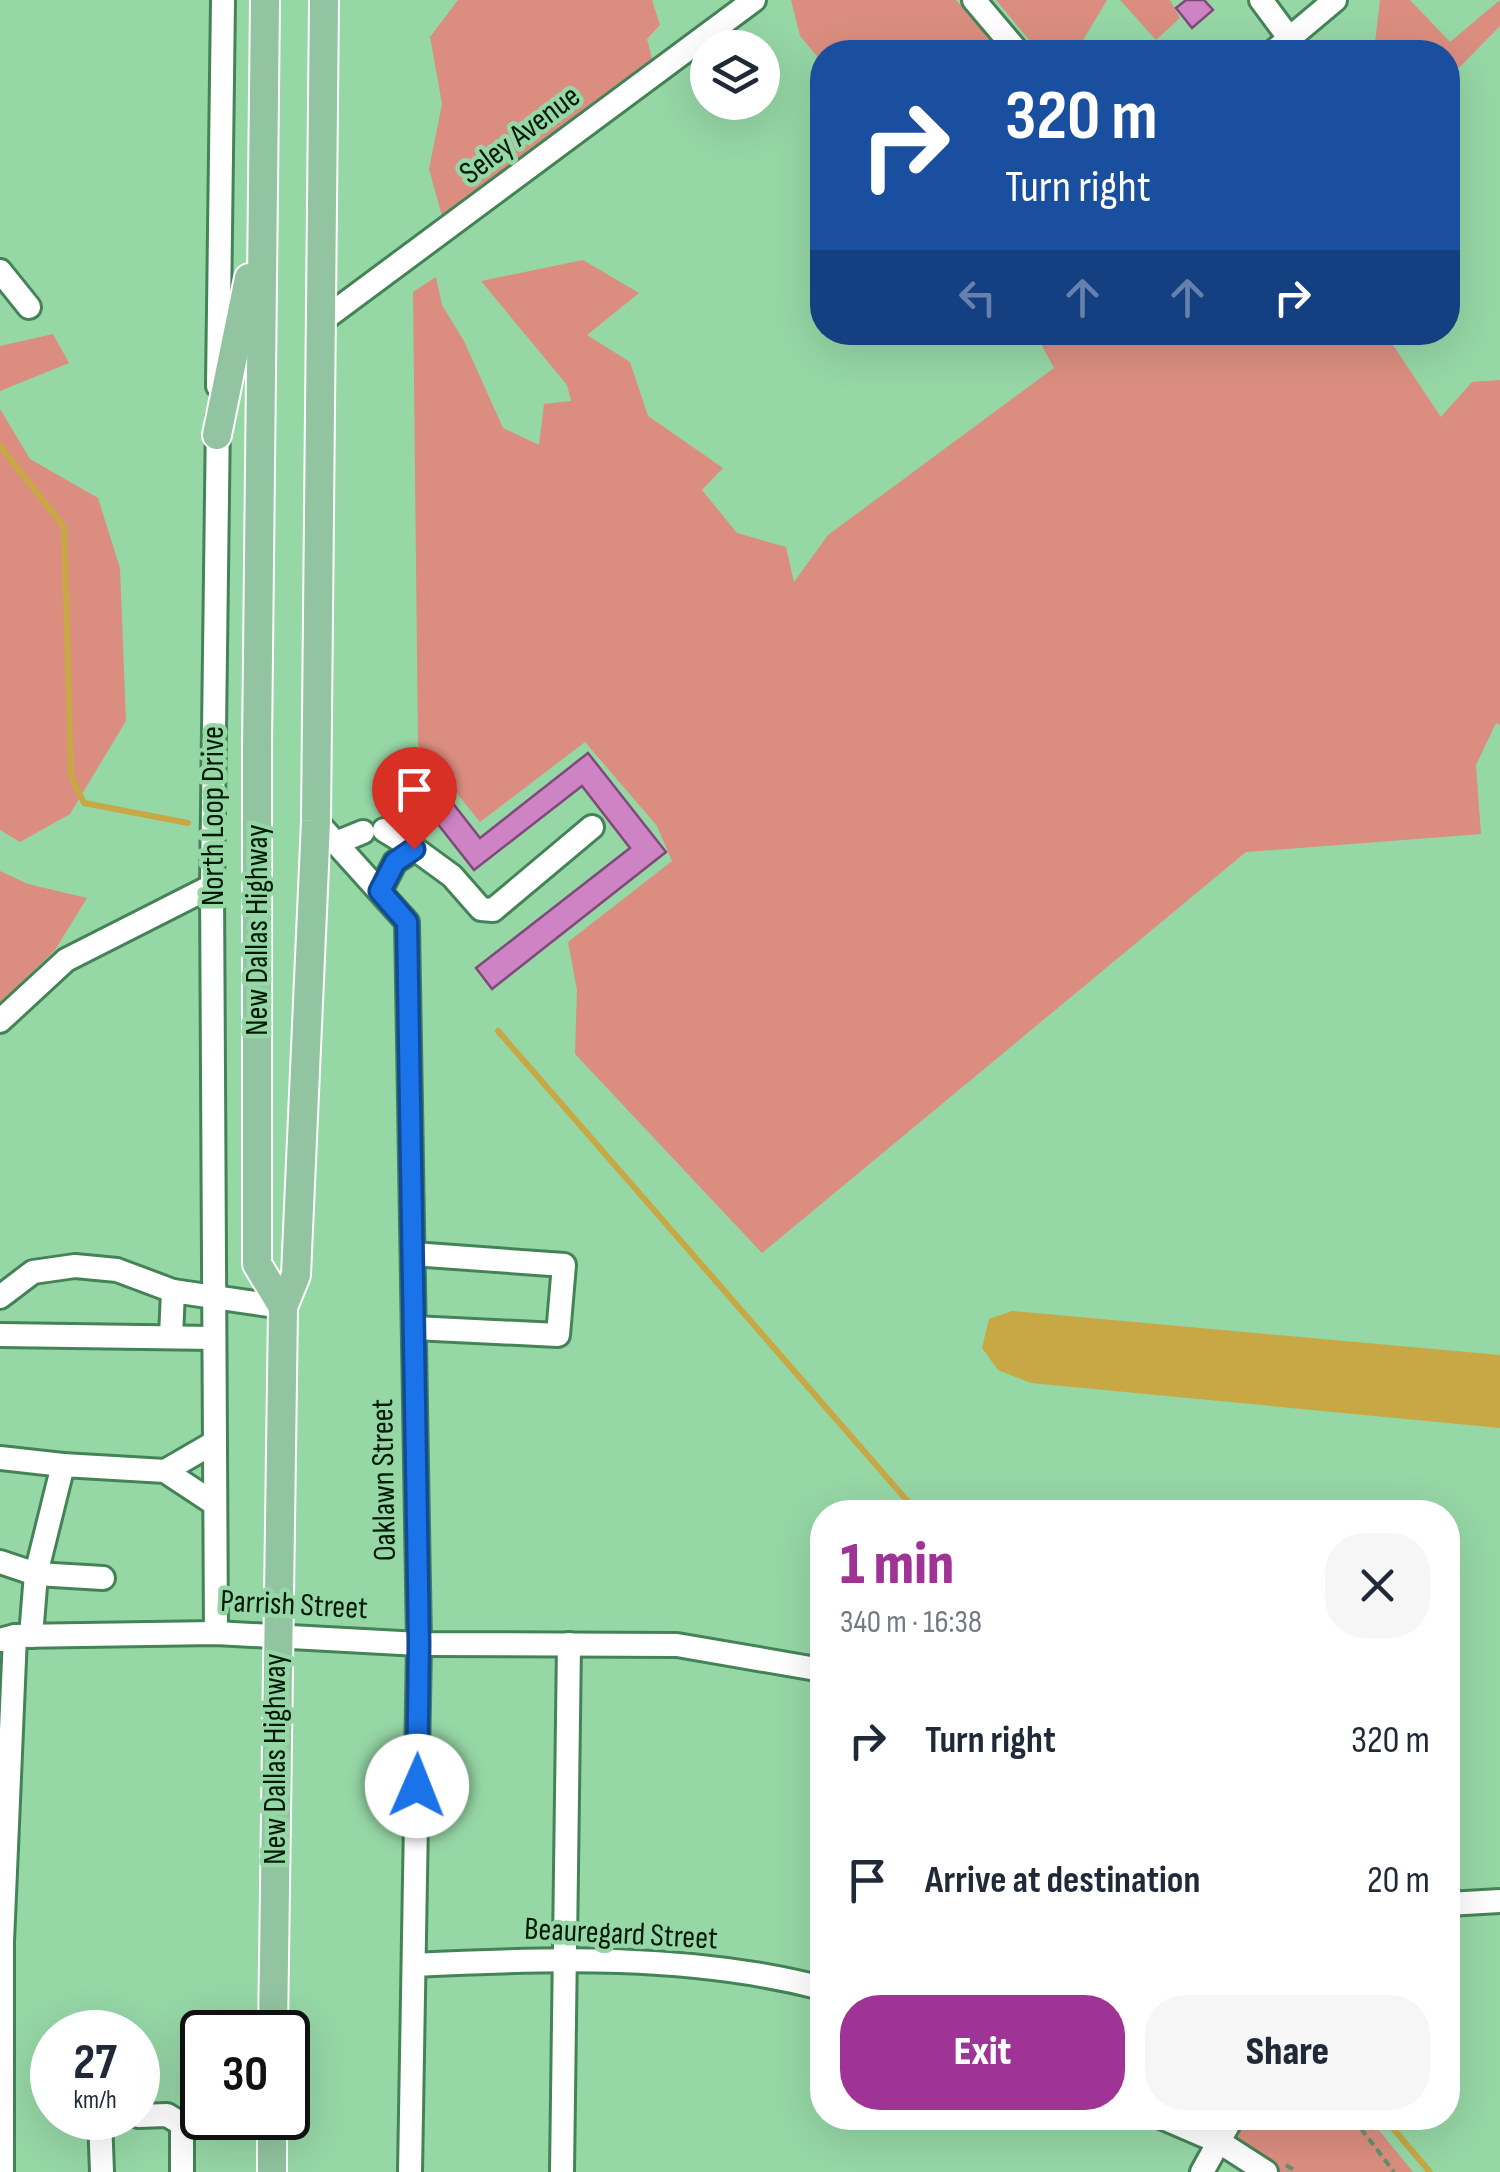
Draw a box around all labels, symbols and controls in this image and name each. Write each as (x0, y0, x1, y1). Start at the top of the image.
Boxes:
map controls (690, 30, 780, 120)
button: layers (690, 30, 780, 120)
text: 320 m (1005, 75, 1158, 159)
street label: Seley Avenue (452, 77, 588, 193)
icon: right (840, 80, 970, 210)
text: Turn right (1005, 160, 1151, 215)
icon: left (950, 270, 1005, 325)
icon: ahead (1055, 270, 1110, 325)
icon: ahead (1160, 270, 1215, 325)
icon: right (1265, 270, 1320, 325)
street label: North Loop Drive (194, 726, 233, 906)
pin (372, 747, 457, 850)
icon: arrive (387, 762, 442, 817)
street label: New Dallas Highway (238, 824, 277, 1036)
street label: Oaklawn Street (363, 1398, 405, 1562)
text: 1 min (840, 1529, 954, 1601)
button: close (1325, 1533, 1430, 1638)
street label: Parrish Street (219, 1582, 369, 1628)
text: 340 m · 16:38 (840, 1603, 982, 1642)
street label: New Dallas Highway (256, 1653, 295, 1865)
icon: right (840, 1713, 895, 1768)
text: Turn right (925, 1718, 1056, 1763)
text: 320 m (1351, 1718, 1430, 1763)
position arrow (365, 1734, 469, 1838)
icon: arrive (840, 1853, 895, 1908)
text: Arrive at destination (925, 1858, 1200, 1903)
text: 20 m (1367, 1858, 1430, 1903)
street label: Beauregard Street (523, 1909, 719, 1959)
button: Exit (840, 1995, 1125, 2110)
button: Share (1145, 1995, 1430, 2110)
speed limit sign: 30 (180, 2010, 310, 2140)
text: 27 (73, 2033, 117, 2093)
text: km/h (73, 2085, 117, 2116)

